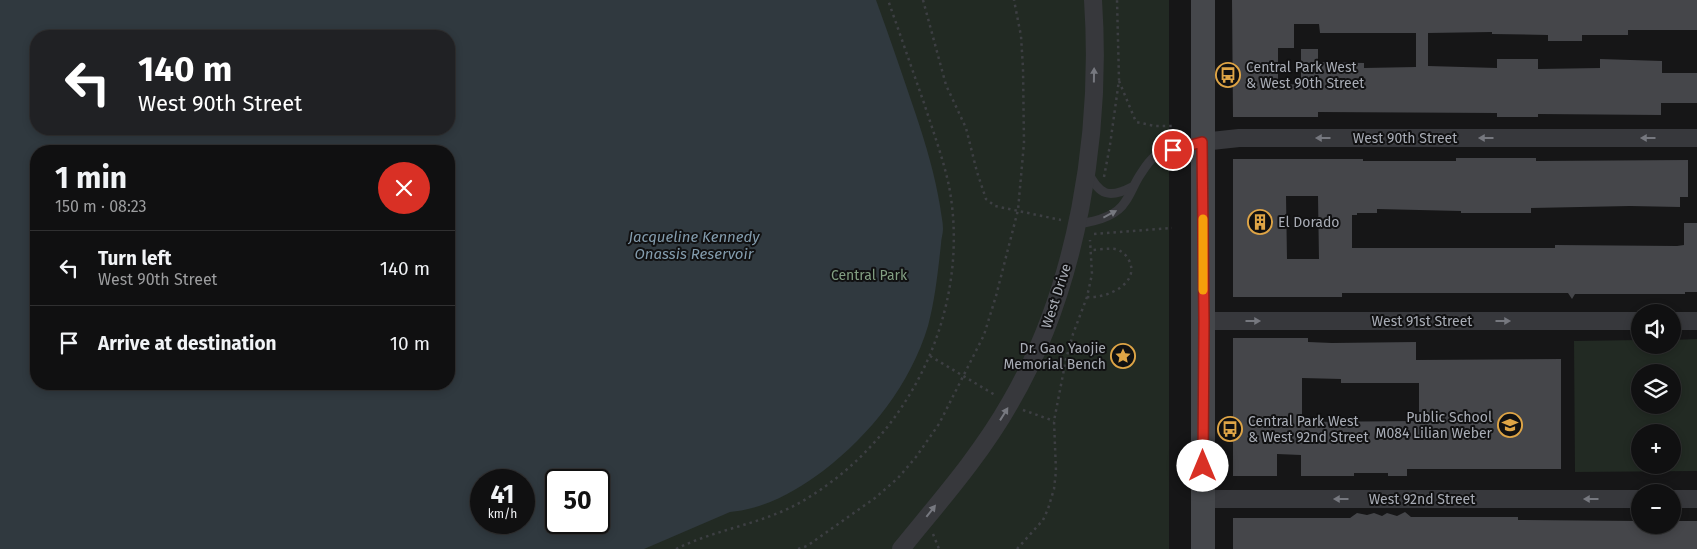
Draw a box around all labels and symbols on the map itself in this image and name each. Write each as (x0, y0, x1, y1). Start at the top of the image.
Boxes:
place label: Central Park West & West 90th Street (1246, 59, 1365, 92)
bus stop icon: Central Park West & West 90th Street (1215, 62, 1241, 88)
one-way arrow (1091, 67, 1099, 83)
pin (1152, 129, 1194, 171)
street label: West 90th Street (1353, 130, 1458, 147)
one-way arrow (1315, 134, 1331, 142)
one-way arrow (1478, 134, 1494, 142)
one-way arrow (1640, 134, 1656, 142)
one-way arrow (1104, 209, 1117, 218)
building icon: El Dorado (1247, 209, 1273, 235)
place label: El Dorado (1278, 214, 1339, 231)
water label: Jacqueline Kennedy Onassis Reservoir (627, 228, 760, 263)
street label: West Drive (1038, 262, 1075, 331)
park label: Central Park (831, 267, 908, 284)
street label: West 91st Street (1372, 313, 1473, 330)
one-way arrow (1245, 317, 1261, 325)
one-way arrow (1495, 317, 1511, 325)
place label: Dr. Gao Yaojie Memorial Bench (1003, 340, 1106, 373)
place icon: Dr. Gao Yaojie Memorial Bench (1110, 343, 1136, 369)
one-way arrow (999, 407, 1008, 420)
place label: Public School M084 Lilian Weber (1376, 409, 1493, 442)
school or university icon: Public School M084 Lilian Weber (1497, 412, 1523, 438)
place label: Central Park West & West 92nd Street (1248, 413, 1369, 446)
bus stop icon: Central Park West & West 92nd Street (1217, 416, 1243, 442)
position arrow (1176, 439, 1228, 491)
speed limit sign: 50 (545, 469, 610, 534)
street label: West 92nd Street (1369, 491, 1476, 508)
one-way arrow (1333, 495, 1349, 503)
one-way arrow (1583, 495, 1599, 503)
one-way arrow (926, 505, 937, 518)

